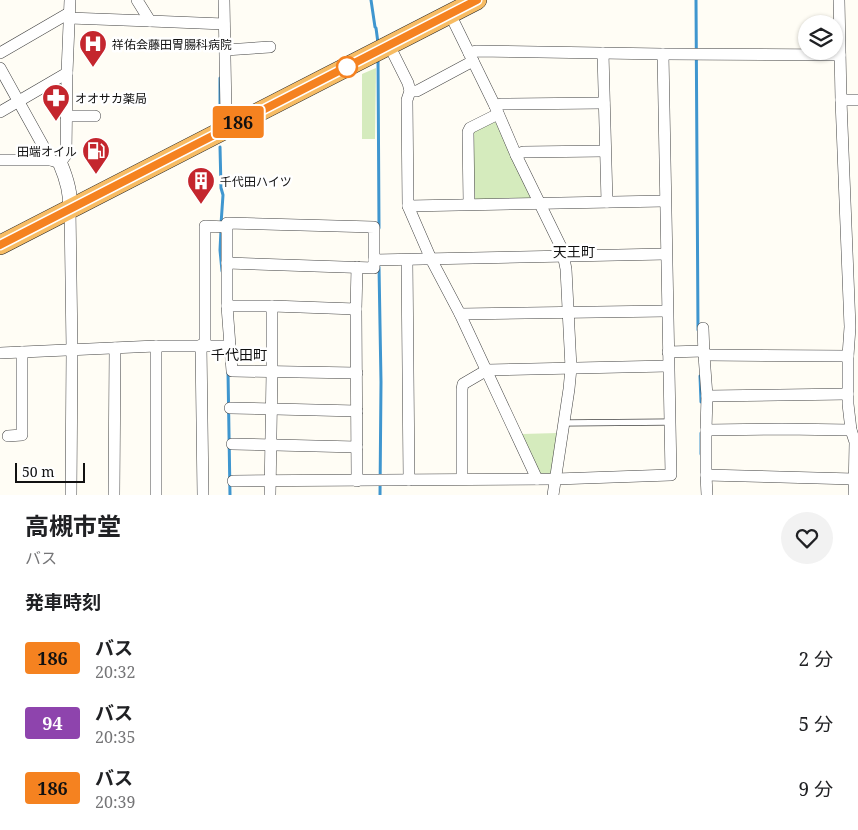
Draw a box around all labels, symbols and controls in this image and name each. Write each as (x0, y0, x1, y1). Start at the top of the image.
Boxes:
map controls (798, 15, 843, 60)
button: layers (798, 15, 843, 60)
hospital icon: 祥佑会藤田胃腸科病院 (78, 29, 108, 68)
place label: 祥佑会藤田胃腸科病院 (112, 36, 232, 53)
unlabelled marker (336, 56, 358, 78)
pharmacy icon: オオサカ薬局 (41, 83, 71, 122)
place label: オオサカ薬局 (75, 90, 147, 107)
line badge: 186 (209, 106, 267, 138)
text: 186 (223, 110, 253, 134)
fuel station icon: 田端オイル (81, 136, 111, 175)
place label: 田端オイル (17, 143, 77, 160)
building icon: 千代田ハイツ (186, 166, 216, 205)
place label: 千代田ハイツ (220, 173, 292, 190)
district label: 天王町 (553, 242, 595, 261)
district label: 千代田町 (211, 345, 267, 364)
scale bar (15, 460, 85, 483)
text: 50 m (22, 462, 55, 481)
text: 高槻市堂 (25, 509, 121, 542)
button: heart (781, 512, 833, 564)
text: バス (25, 547, 57, 569)
text: 発車時刻 (25, 589, 101, 615)
text: バス (95, 635, 133, 661)
text: 186 (37, 646, 68, 670)
text: 2 分 (798, 646, 833, 672)
text: 20:32 (95, 661, 135, 683)
text: バス (95, 700, 133, 726)
text: 94 (42, 711, 63, 735)
text: 5 分 (798, 711, 833, 737)
text: 20:35 (95, 726, 135, 748)
text: バス (95, 765, 133, 791)
text: 186 (37, 776, 68, 800)
text: 9 分 (798, 776, 833, 802)
text: 20:39 (95, 791, 135, 813)

